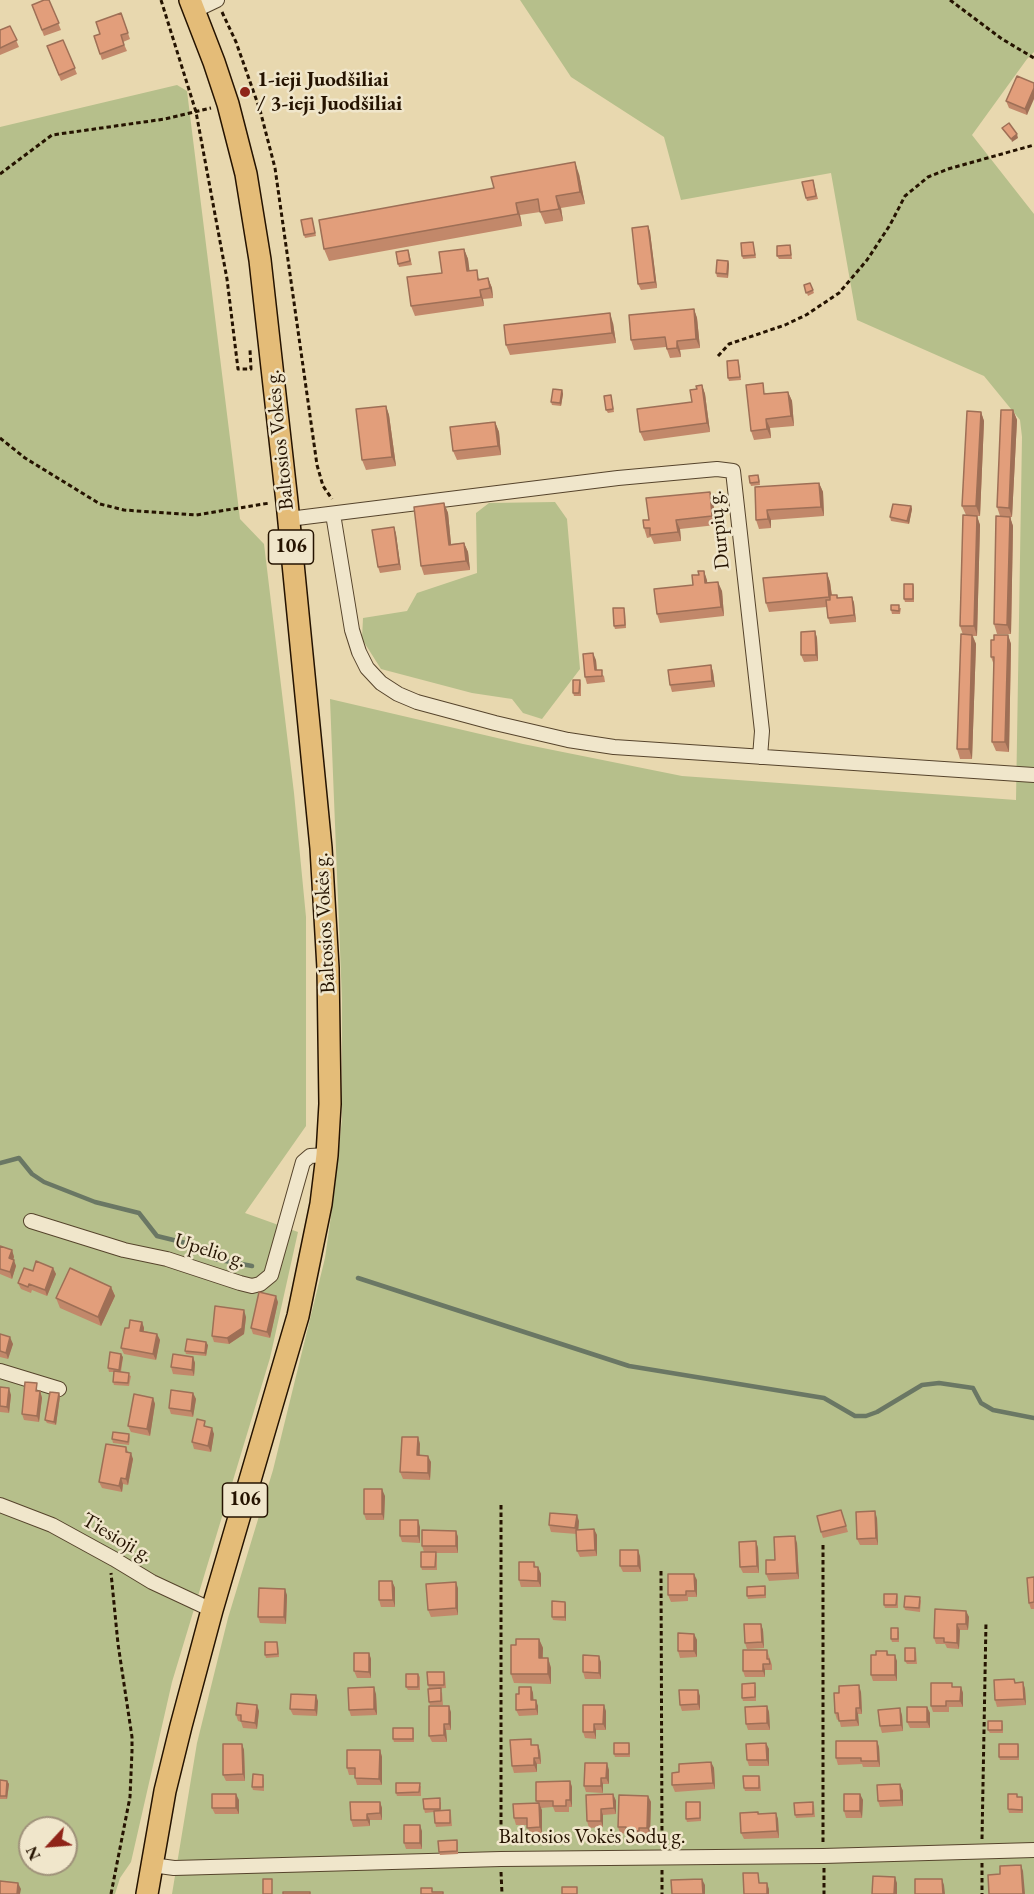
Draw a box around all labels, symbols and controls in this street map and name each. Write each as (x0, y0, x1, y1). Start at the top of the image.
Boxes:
place label: 1-ieji Juodšiliai / 3-ieji Juodšiliai (257, 67, 402, 117)
marker: 1-ieji Juodšiliai / 3-ieji Juodšiliai (238, 85, 252, 99)
street label: Baltosios Vokės g. (260, 369, 300, 511)
street label: Durpių g. (702, 489, 736, 571)
road number: 106 (268, 530, 314, 564)
street label: Baltosios Vokės g. (309, 852, 341, 994)
street label: Upelio g. (171, 1228, 249, 1274)
road number: 106 (222, 1483, 268, 1517)
street label: Tiesioji g. (77, 1508, 157, 1568)
north arrow (18, 1816, 78, 1876)
street label: Baltosios Vokės Sodų g. (498, 1824, 686, 1850)
text: N (21, 1843, 45, 1864)

